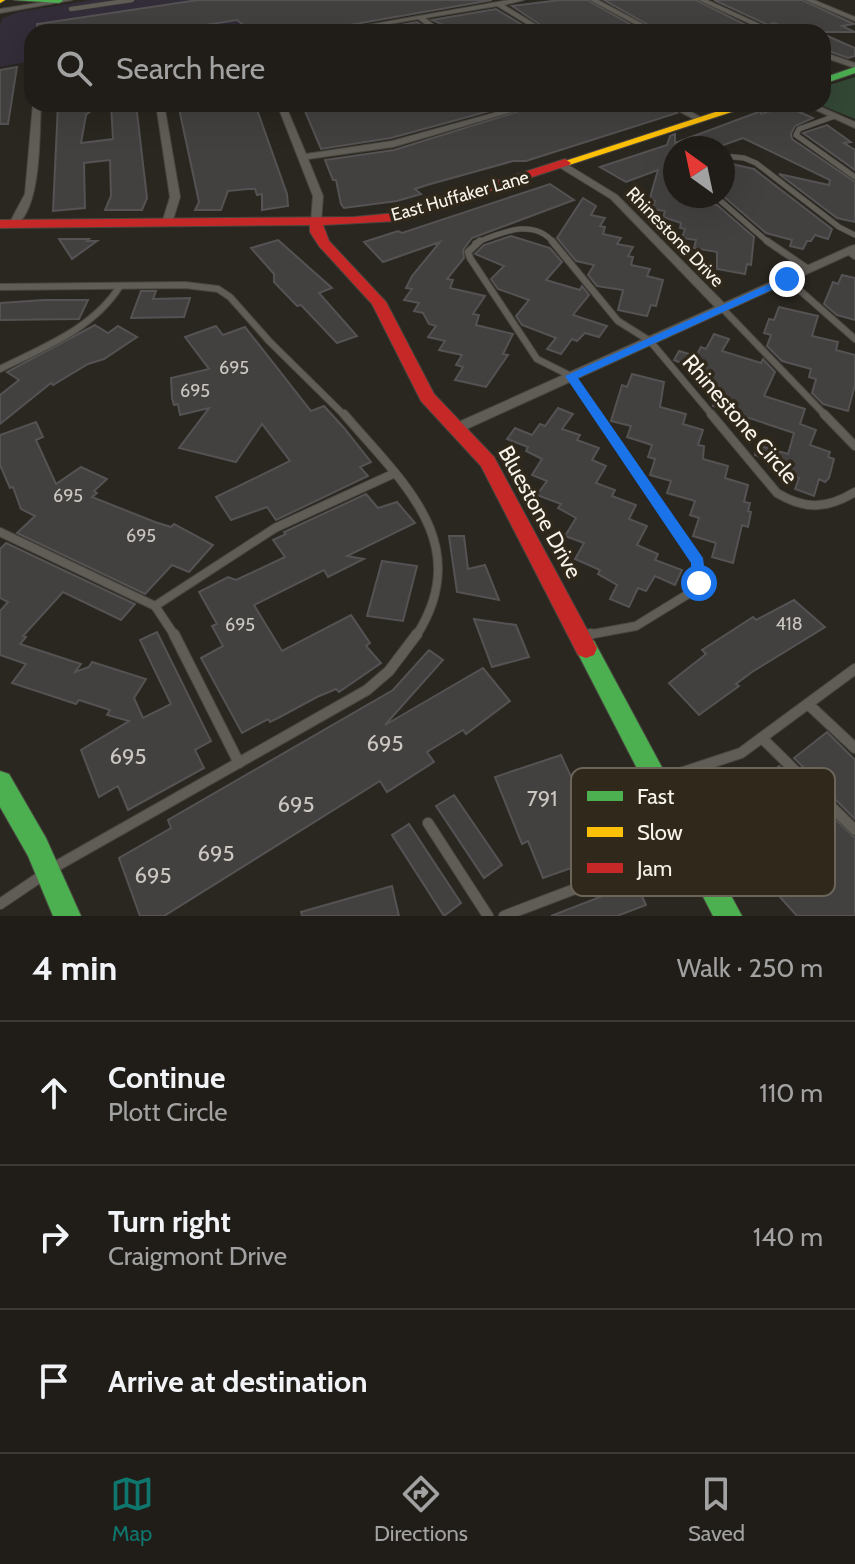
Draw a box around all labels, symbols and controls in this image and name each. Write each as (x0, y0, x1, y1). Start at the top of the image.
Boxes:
search box (24, 24, 831, 112)
icon: search (52, 46, 96, 90)
text: Search here (116, 50, 265, 87)
north arrow (663, 136, 735, 208)
street label: East Huffaker Lane (389, 166, 531, 226)
street label: Rhinestone Drive (622, 182, 728, 292)
route end (769, 261, 805, 297)
street label: Rhinestone Circle (677, 349, 803, 489)
house number: 695 (219, 357, 249, 379)
house number: 695 (180, 380, 210, 402)
street label: Bluestone Drive (492, 441, 588, 583)
house number: 695 (53, 485, 83, 507)
house number: 695 (126, 525, 156, 547)
route start (681, 565, 717, 601)
house number: 418 (775, 613, 803, 635)
house number: 695 (225, 614, 255, 636)
house number: 695 (367, 730, 403, 757)
house number: 695 (110, 743, 146, 770)
legend (571, 768, 835, 896)
text: Fast (637, 783, 675, 810)
house number: 791 (527, 785, 557, 812)
house number: 695 (278, 791, 314, 818)
text: Slow (637, 819, 683, 846)
house number: 695 (198, 840, 234, 867)
text: Jam (636, 855, 672, 882)
house number: 695 (135, 862, 171, 889)
text: 4 min (32, 947, 117, 989)
text: Walk · 250 m (677, 952, 823, 984)
text: Continue (108, 1059, 225, 1096)
icon: ahead (32, 1071, 76, 1115)
text: 110 m (759, 1077, 823, 1109)
text: Plott Circle (108, 1096, 228, 1128)
text: Turn right (108, 1203, 231, 1240)
icon: right (32, 1215, 76, 1259)
text: 140 m (753, 1221, 823, 1253)
text: Craigmont Drive (108, 1240, 287, 1272)
icon: arrive (32, 1359, 76, 1403)
text: Arrive at destination (108, 1363, 368, 1400)
tab: Map (110, 1472, 154, 1547)
tab: Directions (374, 1472, 468, 1547)
tab: Saved (688, 1472, 745, 1547)

